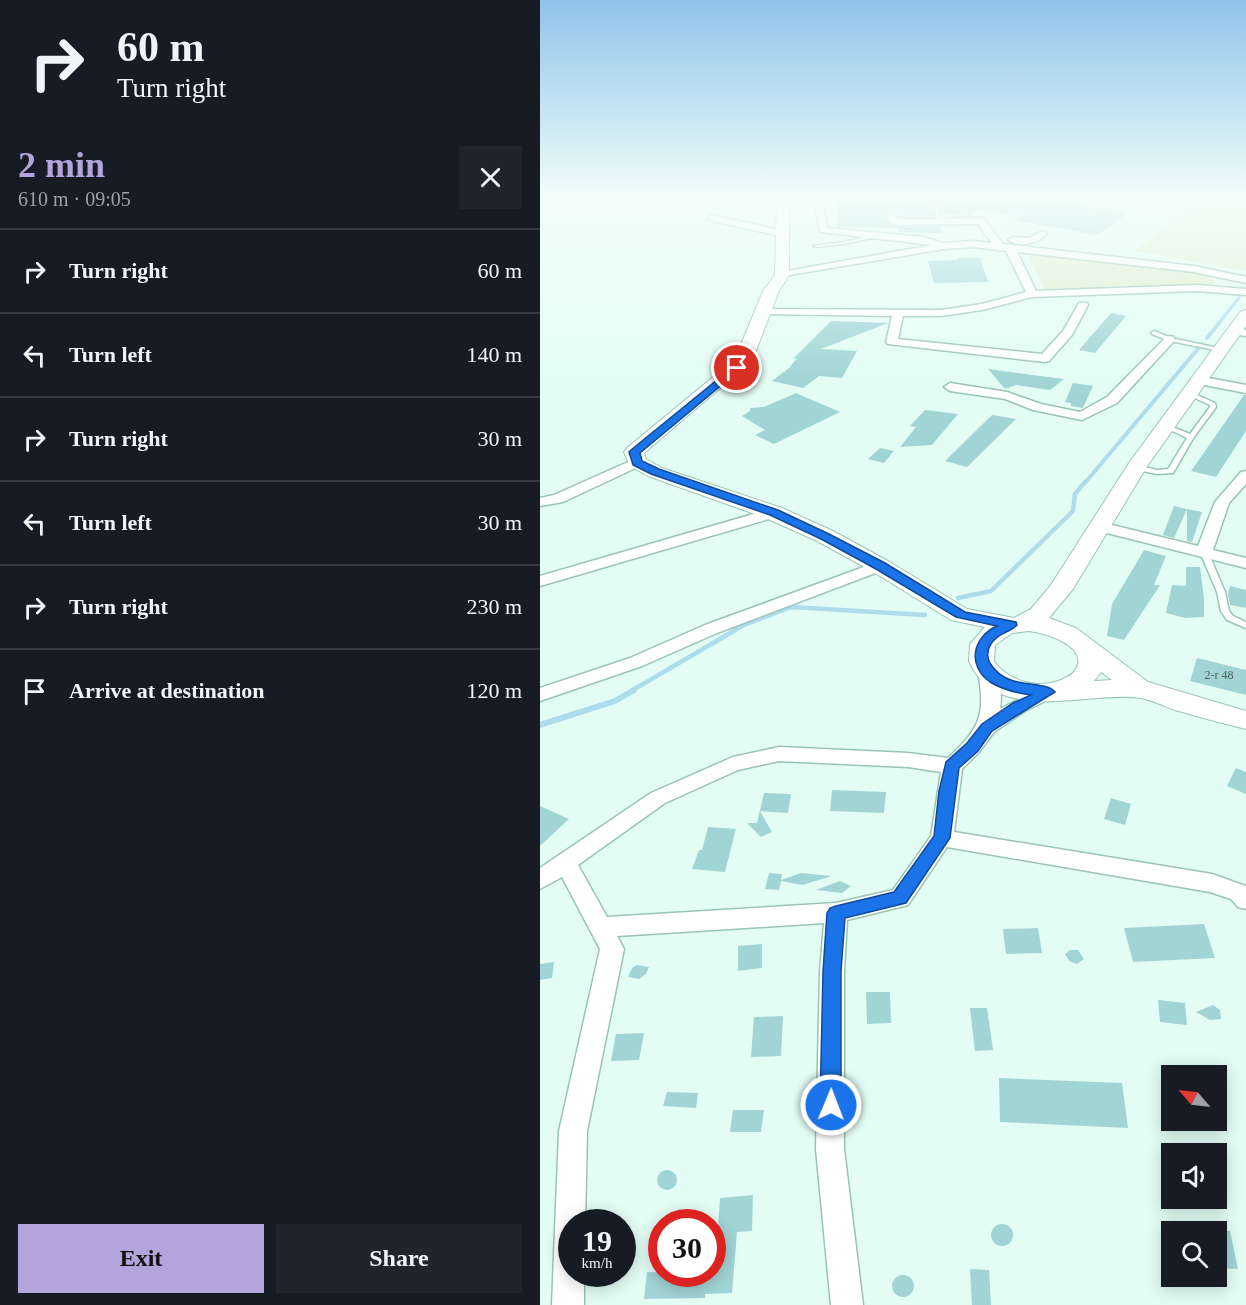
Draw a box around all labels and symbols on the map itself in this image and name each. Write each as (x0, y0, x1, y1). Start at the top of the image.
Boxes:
pin (711, 342, 762, 393)
house number: 2-r 48 (1205, 668, 1234, 682)
north arrow (1161, 1065, 1227, 1131)
position arrow (799, 1073, 863, 1137)
speed limit sign: 30 (648, 1209, 726, 1287)

